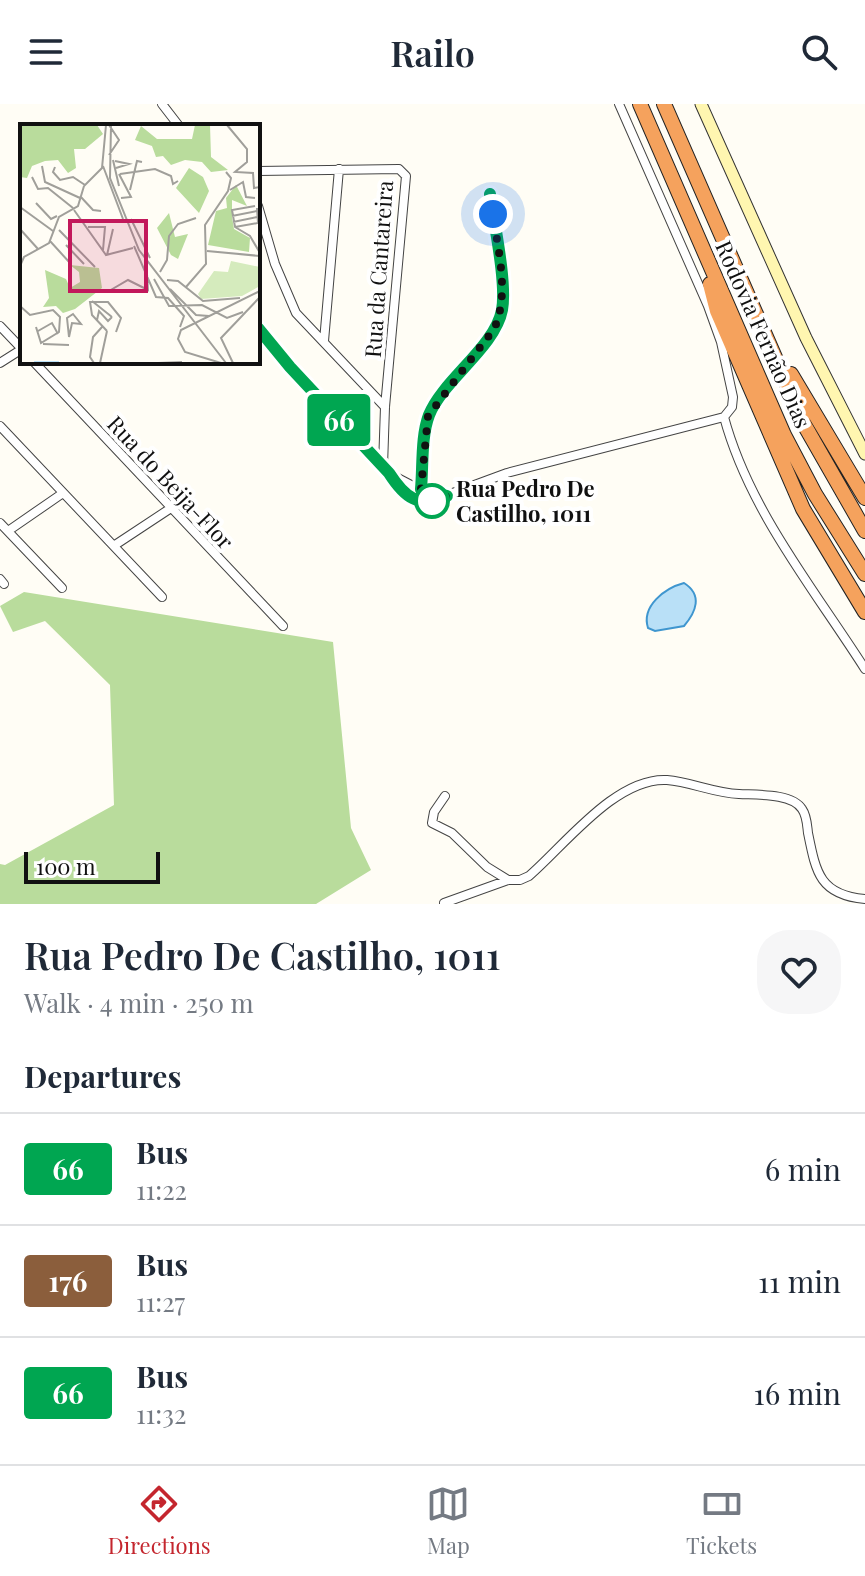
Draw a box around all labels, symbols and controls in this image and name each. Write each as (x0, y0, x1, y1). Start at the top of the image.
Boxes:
text: Railo (390, 28, 475, 76)
icon: menu (24, 30, 68, 74)
icon: search (797, 30, 841, 74)
inset map (20, 124, 260, 364)
street label: Rua da Cantareira (357, 179, 399, 359)
your location (473, 194, 513, 234)
street label: Rodovia Fernão Dias (709, 236, 819, 432)
line badge: 66 (303, 394, 375, 446)
text: 66 (323, 401, 355, 438)
street label: Rua do Beija-Flor (101, 409, 241, 555)
place label: Rua Pedro De Castilho, 1011 (456, 473, 595, 528)
marker: Rua Pedro De Castilho, 1011 (415, 484, 449, 518)
scale bar (24, 848, 160, 884)
text: 100 m (36, 851, 96, 881)
text: Rua Pedro De Castilho, 1011 (24, 929, 500, 980)
button: heart (757, 930, 841, 1014)
text: Walk · 4 min · 250 m (24, 985, 254, 1020)
text: Departures (24, 1056, 181, 1096)
text: Bus (136, 1132, 188, 1172)
text: 6 min (765, 1149, 841, 1189)
text: 66 (52, 1150, 84, 1187)
text: 11:22 (136, 1172, 187, 1207)
text: Bus (136, 1244, 188, 1284)
text: 11 min (758, 1261, 841, 1301)
text: 176 (48, 1262, 88, 1299)
text: 11:27 (136, 1284, 185, 1319)
text: Bus (136, 1356, 188, 1396)
text: 16 min (754, 1373, 841, 1413)
text: 66 (52, 1374, 84, 1411)
text: 11:32 (136, 1396, 186, 1431)
tab: Directions (108, 1482, 211, 1560)
tab: Map (426, 1482, 470, 1560)
tab: Tickets (686, 1482, 757, 1560)

